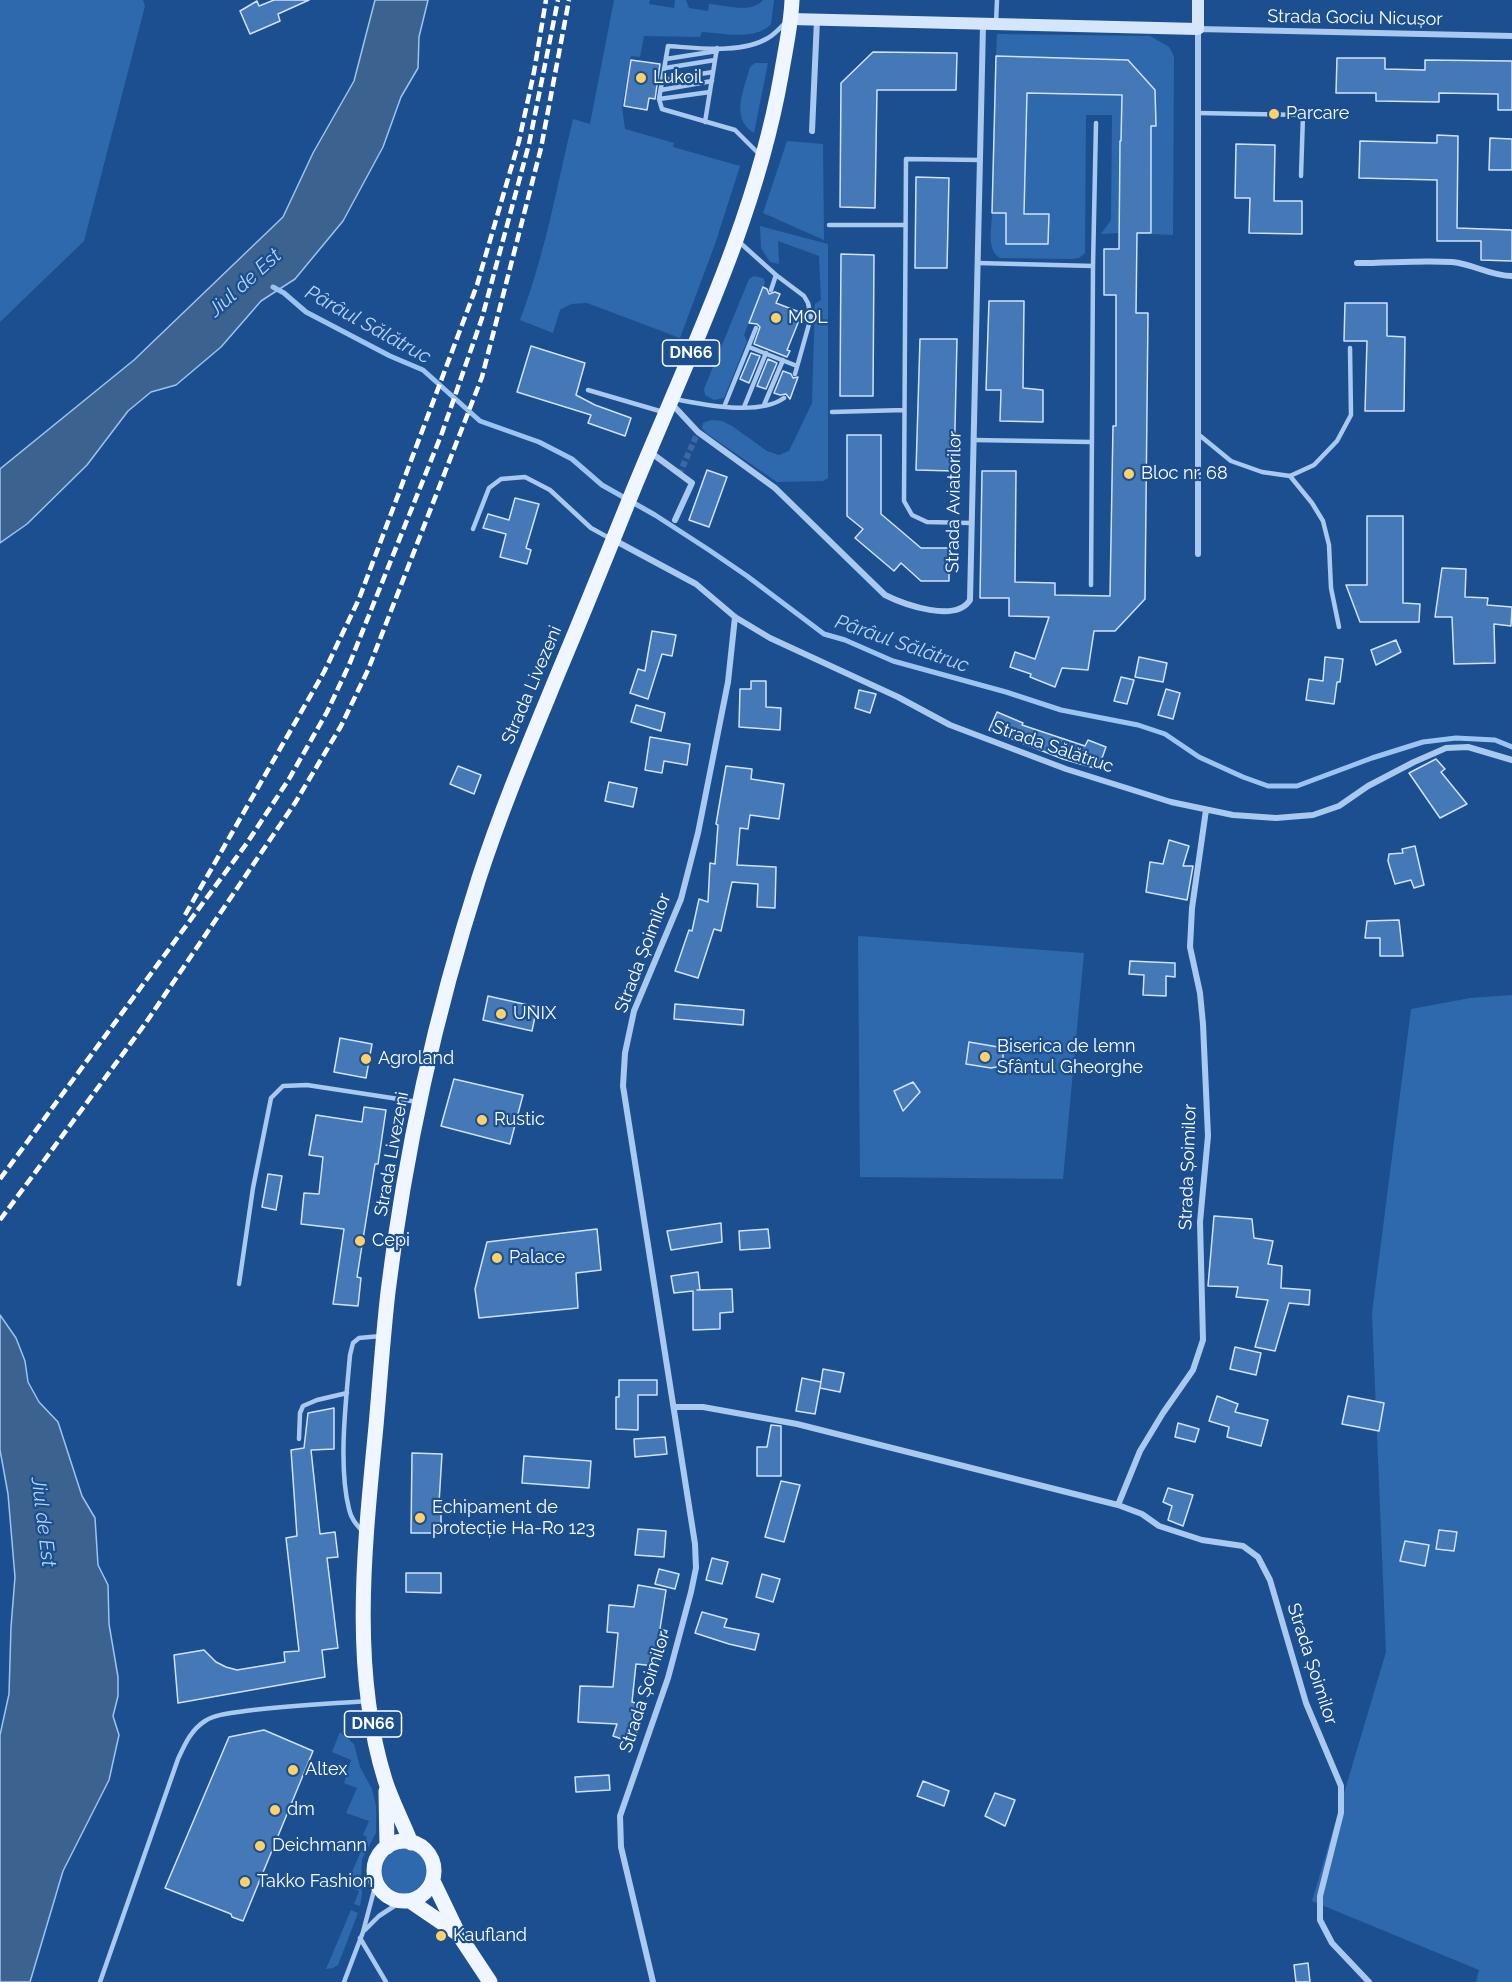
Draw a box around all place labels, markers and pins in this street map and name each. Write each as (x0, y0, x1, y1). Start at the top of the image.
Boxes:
place label: Lukoil (653, 67, 703, 89)
marker: Lukoil (634, 71, 648, 85)
place label: Parcare (1286, 103, 1349, 125)
marker: Parcare (1267, 107, 1281, 121)
place label: MOL (788, 307, 828, 329)
marker: MOL (769, 311, 783, 325)
place label: Bloc nr. 68 (1141, 463, 1228, 485)
marker: Bloc nr. 68 (1122, 467, 1136, 481)
place label: UNIX (513, 1003, 556, 1025)
marker: UNIX (494, 1007, 508, 1021)
place label: Biserica de lemn Sfântul Gheorghe (997, 1036, 1143, 1078)
place label: Agroland (378, 1048, 454, 1070)
marker: Biserica de lemn Sfântul Gheorghe (978, 1050, 992, 1064)
marker: Agroland (359, 1052, 373, 1066)
place label: Rustic (494, 1109, 545, 1131)
marker: Rustic (475, 1113, 489, 1127)
place label: Cepi (372, 1230, 410, 1252)
marker: Cepi (353, 1234, 367, 1248)
place label: Palace (509, 1247, 565, 1269)
marker: Palace (490, 1251, 504, 1265)
place label: Echipament de protecție Ha-Ro 123 (432, 1497, 595, 1540)
marker: Echipament de protecție Ha-Ro 123 (413, 1511, 427, 1525)
place label: Altex (305, 1759, 347, 1781)
marker: Altex (286, 1763, 300, 1777)
place label: dm (287, 1799, 315, 1821)
marker: dm (268, 1803, 282, 1817)
place label: Deichmann (272, 1835, 367, 1857)
marker: Deichmann (253, 1839, 267, 1853)
place label: Takko Fashion (257, 1871, 373, 1893)
marker: Takko Fashion (238, 1875, 252, 1889)
place label: Kaufland (453, 1925, 527, 1947)
marker: Kaufland (434, 1929, 448, 1943)

